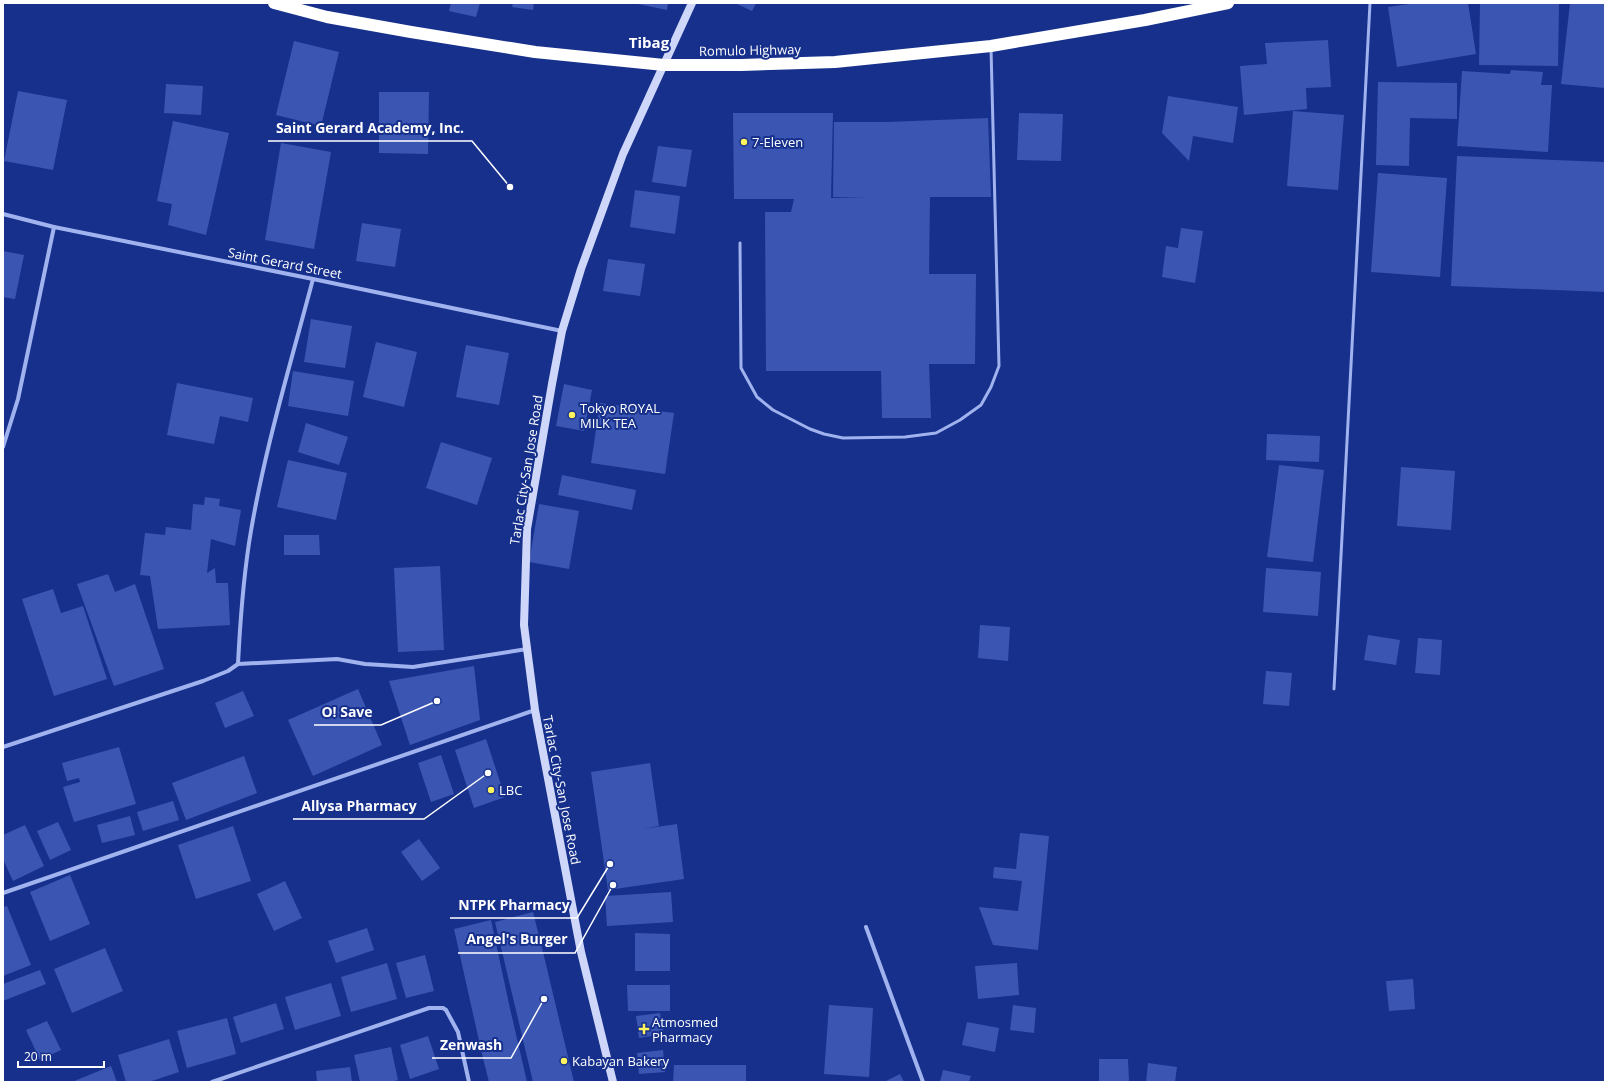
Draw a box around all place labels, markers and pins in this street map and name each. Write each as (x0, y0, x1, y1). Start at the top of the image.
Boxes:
callout: Saint Gerard Academy, Inc. (268, 115, 472, 141)
place label: 7-Eleven (752, 133, 803, 151)
marker: 7-Eleven (739, 137, 749, 147)
place label: Tokyo ROYAL MILK TEA (580, 399, 660, 432)
marker: Tokyo ROYAL MILK TEA (567, 410, 577, 420)
callout: O! Save (314, 699, 381, 725)
place label: LBC (499, 781, 522, 799)
marker: LBC (486, 785, 496, 795)
callout: Allysa Pharmacy (293, 793, 424, 819)
callout: NTPK Pharmacy (450, 892, 577, 918)
callout: Angel's Burger (458, 927, 575, 953)
place label: Atmosmed Pharmacy (652, 1013, 718, 1046)
marker: Atmosmed Pharmacy (639, 1024, 649, 1034)
callout: Zenwash (432, 1032, 511, 1058)
place label: Kabayan Bakery (572, 1052, 670, 1070)
marker: Kabayan Bakery (559, 1056, 569, 1066)

